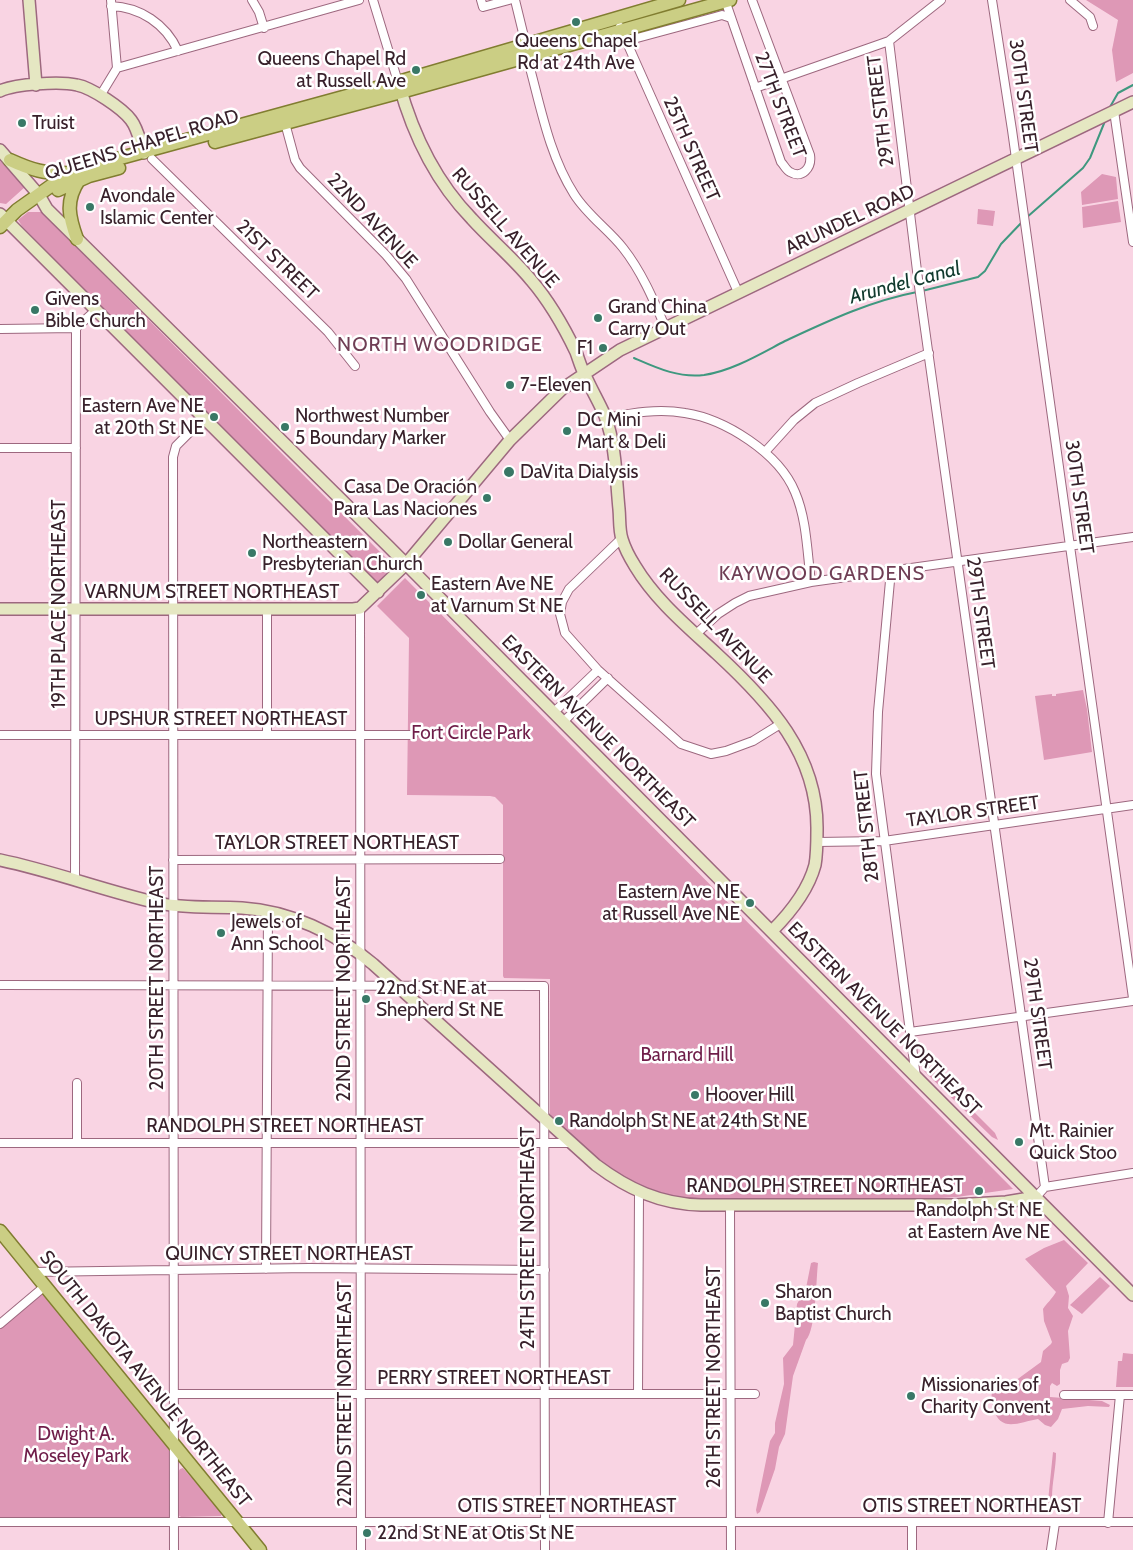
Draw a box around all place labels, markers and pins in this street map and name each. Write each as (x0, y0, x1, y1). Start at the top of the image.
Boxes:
marker: Queens Chapel Rd at 24th Ave (570, 16, 582, 28)
place label: Queens Chapel Rd at 24th Ave (515, 30, 637, 74)
place label: Queens Chapel Rd at Russell Ave (257, 48, 406, 92)
marker: Queens Chapel Rd at Russell Ave (410, 64, 422, 76)
place label: Truist (32, 112, 75, 134)
marker: Truist (16, 117, 28, 129)
place label: Avondale Islamic Center (100, 185, 213, 229)
marker: Avondale Islamic Center (84, 201, 96, 213)
place label: Givens Bible Church (45, 288, 146, 332)
place label: Grand China Carry Out (608, 296, 707, 340)
marker: Givens Bible Church (29, 304, 41, 316)
marker: Grand China Carry Out (592, 312, 604, 324)
place label: F1 (577, 337, 593, 359)
marker: F1 (597, 342, 609, 354)
place label: 7-Eleven (520, 374, 591, 396)
marker: 7-Eleven (504, 379, 516, 391)
place label: Eastern Ave NE at 20th St NE (81, 395, 204, 439)
place label: Northwest Number 5 Boundary Marker (295, 405, 449, 449)
place label: DC Mini Mart & Deli (577, 409, 666, 453)
marker: Eastern Ave NE at 20th St NE (208, 411, 220, 423)
marker: Northwest Number 5 Boundary Marker (279, 421, 291, 433)
marker: DC Mini Mart & Deli (561, 425, 573, 437)
place label: DaVita Dialysis (520, 461, 638, 483)
marker: DaVita Dialysis (502, 465, 516, 479)
place label: Casa De Oración Para Las Naciones (334, 476, 477, 520)
marker: Casa De Oración Para Las Naciones (481, 492, 493, 504)
place label: Northeastern Presbyterian Church (262, 531, 423, 575)
place label: Dollar General (458, 531, 573, 553)
marker: Dollar General (442, 536, 454, 548)
marker: Northeastern Presbyterian Church (246, 547, 258, 559)
place label: Eastern Ave NE at Varnum St NE (431, 573, 563, 617)
marker: Eastern Ave NE at Varnum St NE (415, 589, 427, 601)
place label: Eastern Ave NE at Russell Ave NE (602, 881, 740, 925)
marker: Eastern Ave NE at Russell Ave NE (744, 897, 756, 909)
place label: Jewels of Ann School (231, 911, 324, 955)
marker: Jewels of Ann School (215, 927, 227, 939)
place label: 22nd St NE at Shepherd St NE (376, 977, 504, 1021)
marker: 22nd St NE at Shepherd St NE (360, 993, 372, 1005)
place label: Hoover Hill (705, 1084, 794, 1106)
marker: Hoover Hill (689, 1089, 701, 1101)
place label: Randolph St NE at 24th St NE (569, 1110, 807, 1132)
marker: Randolph St NE at 24th St NE (553, 1115, 565, 1127)
place label: Mt. Rainier Quick Stoo (1029, 1120, 1117, 1164)
marker: Mt. Rainier Quick Stoo (1013, 1136, 1025, 1148)
marker: Randolph St NE at Eastern Ave NE (973, 1185, 985, 1197)
place label: Randolph St NE at Eastern Ave NE (908, 1199, 1050, 1243)
place label: Sharon Baptist Church (775, 1281, 892, 1325)
marker: Sharon Baptist Church (759, 1297, 771, 1309)
place label: Missionaries of Charity Convent (921, 1374, 1050, 1418)
marker: Missionaries of Charity Convent (905, 1390, 917, 1402)
place label: 22nd St NE at Otis St NE (377, 1522, 574, 1544)
marker: 22nd St NE at Otis St NE (361, 1527, 373, 1539)

